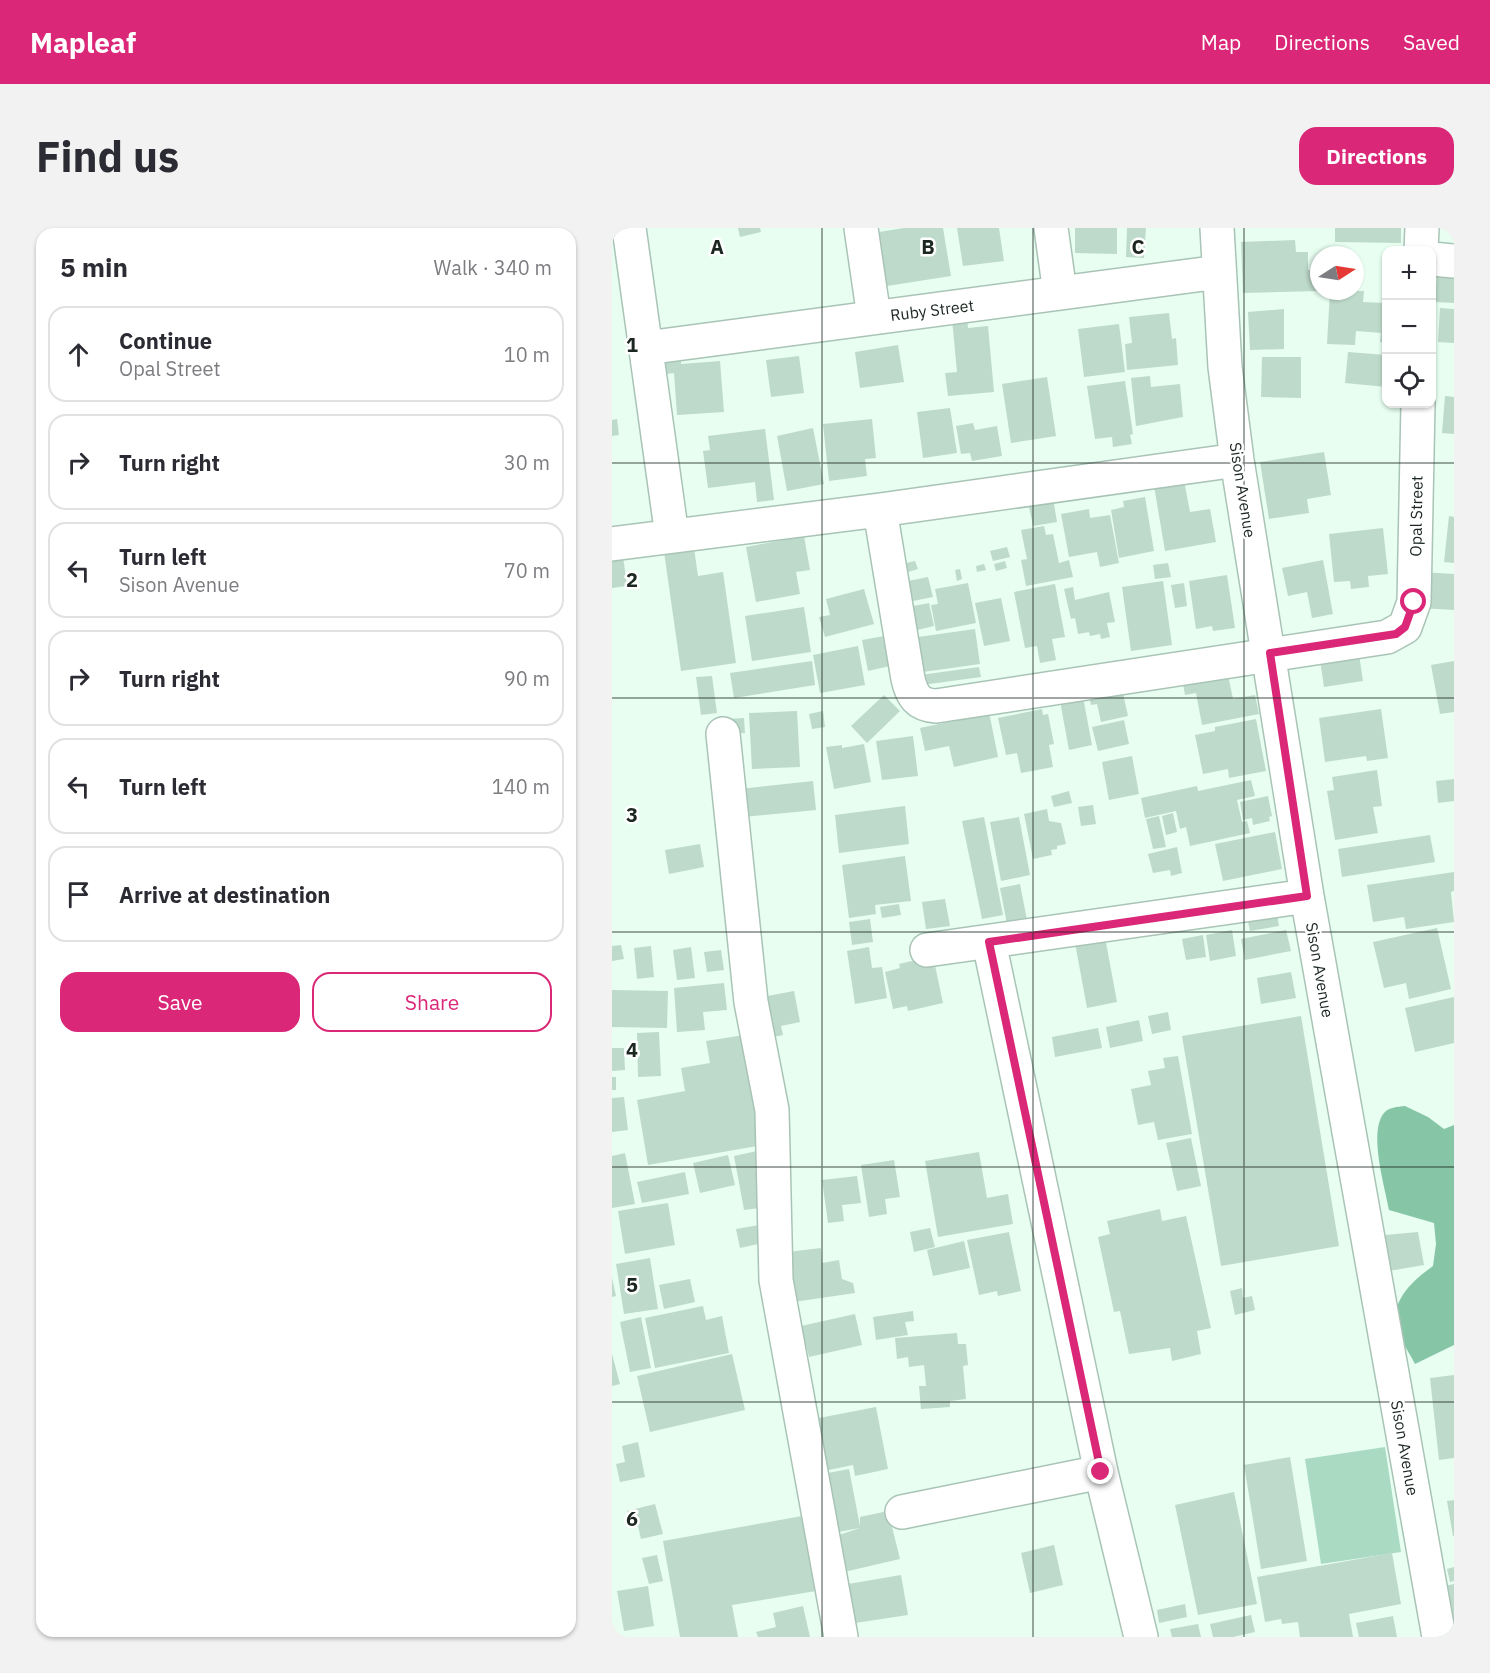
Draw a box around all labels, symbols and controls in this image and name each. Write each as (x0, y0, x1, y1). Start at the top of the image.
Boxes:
text: Mapleaf (30, 24, 136, 61)
text: Map (1201, 28, 1241, 56)
text: Directions (1274, 28, 1370, 56)
text: Saved (1403, 28, 1460, 56)
button: Directions (1299, 127, 1454, 185)
text: Find us (36, 129, 179, 184)
text: A (710, 233, 724, 260)
text: B (921, 233, 935, 260)
text: C (1131, 233, 1145, 260)
north arrow (1310, 246, 1364, 300)
map controls (1382, 246, 1436, 408)
button: + (1382, 246, 1436, 300)
text: 5 min (60, 250, 128, 284)
text: Walk · 340 m (434, 254, 552, 281)
street label: Ruby Street (889, 295, 975, 325)
button: − (1382, 300, 1436, 354)
text: Continue (119, 326, 212, 355)
text: 1 (626, 331, 638, 358)
icon: ahead (62, 338, 95, 371)
text: 10 m (504, 341, 550, 368)
button: locate (1382, 354, 1436, 408)
text: Opal Street (119, 355, 220, 382)
street label: Sison Avenue (1226, 441, 1260, 539)
icon: right (62, 446, 95, 479)
text: Turn right (119, 448, 220, 477)
text: 30 m (504, 449, 550, 476)
street label: Opal Street (1405, 475, 1427, 557)
text: Turn left (119, 542, 207, 571)
icon: left (62, 554, 95, 587)
text: 70 m (504, 557, 550, 584)
text: 2 (626, 566, 638, 593)
text: Sison Avenue (119, 571, 239, 598)
route start (1400, 588, 1426, 614)
icon: right (62, 662, 95, 695)
text: Turn right (119, 664, 220, 693)
text: 90 m (504, 665, 550, 692)
icon: left (62, 770, 95, 803)
text: Turn left (119, 772, 207, 801)
text: 140 m (492, 773, 550, 800)
text: 3 (626, 801, 638, 828)
icon: arrive (62, 878, 95, 911)
text: Arrive at destination (119, 880, 330, 909)
street label: Sison Avenue (1302, 921, 1338, 1019)
button: Save (60, 972, 300, 1032)
button: Share (312, 972, 552, 1032)
text: 4 (626, 1036, 638, 1063)
text: 5 (626, 1271, 638, 1298)
street label: Sison Avenue (1387, 1399, 1423, 1497)
route end (1087, 1458, 1113, 1484)
text: 6 (626, 1505, 638, 1532)

